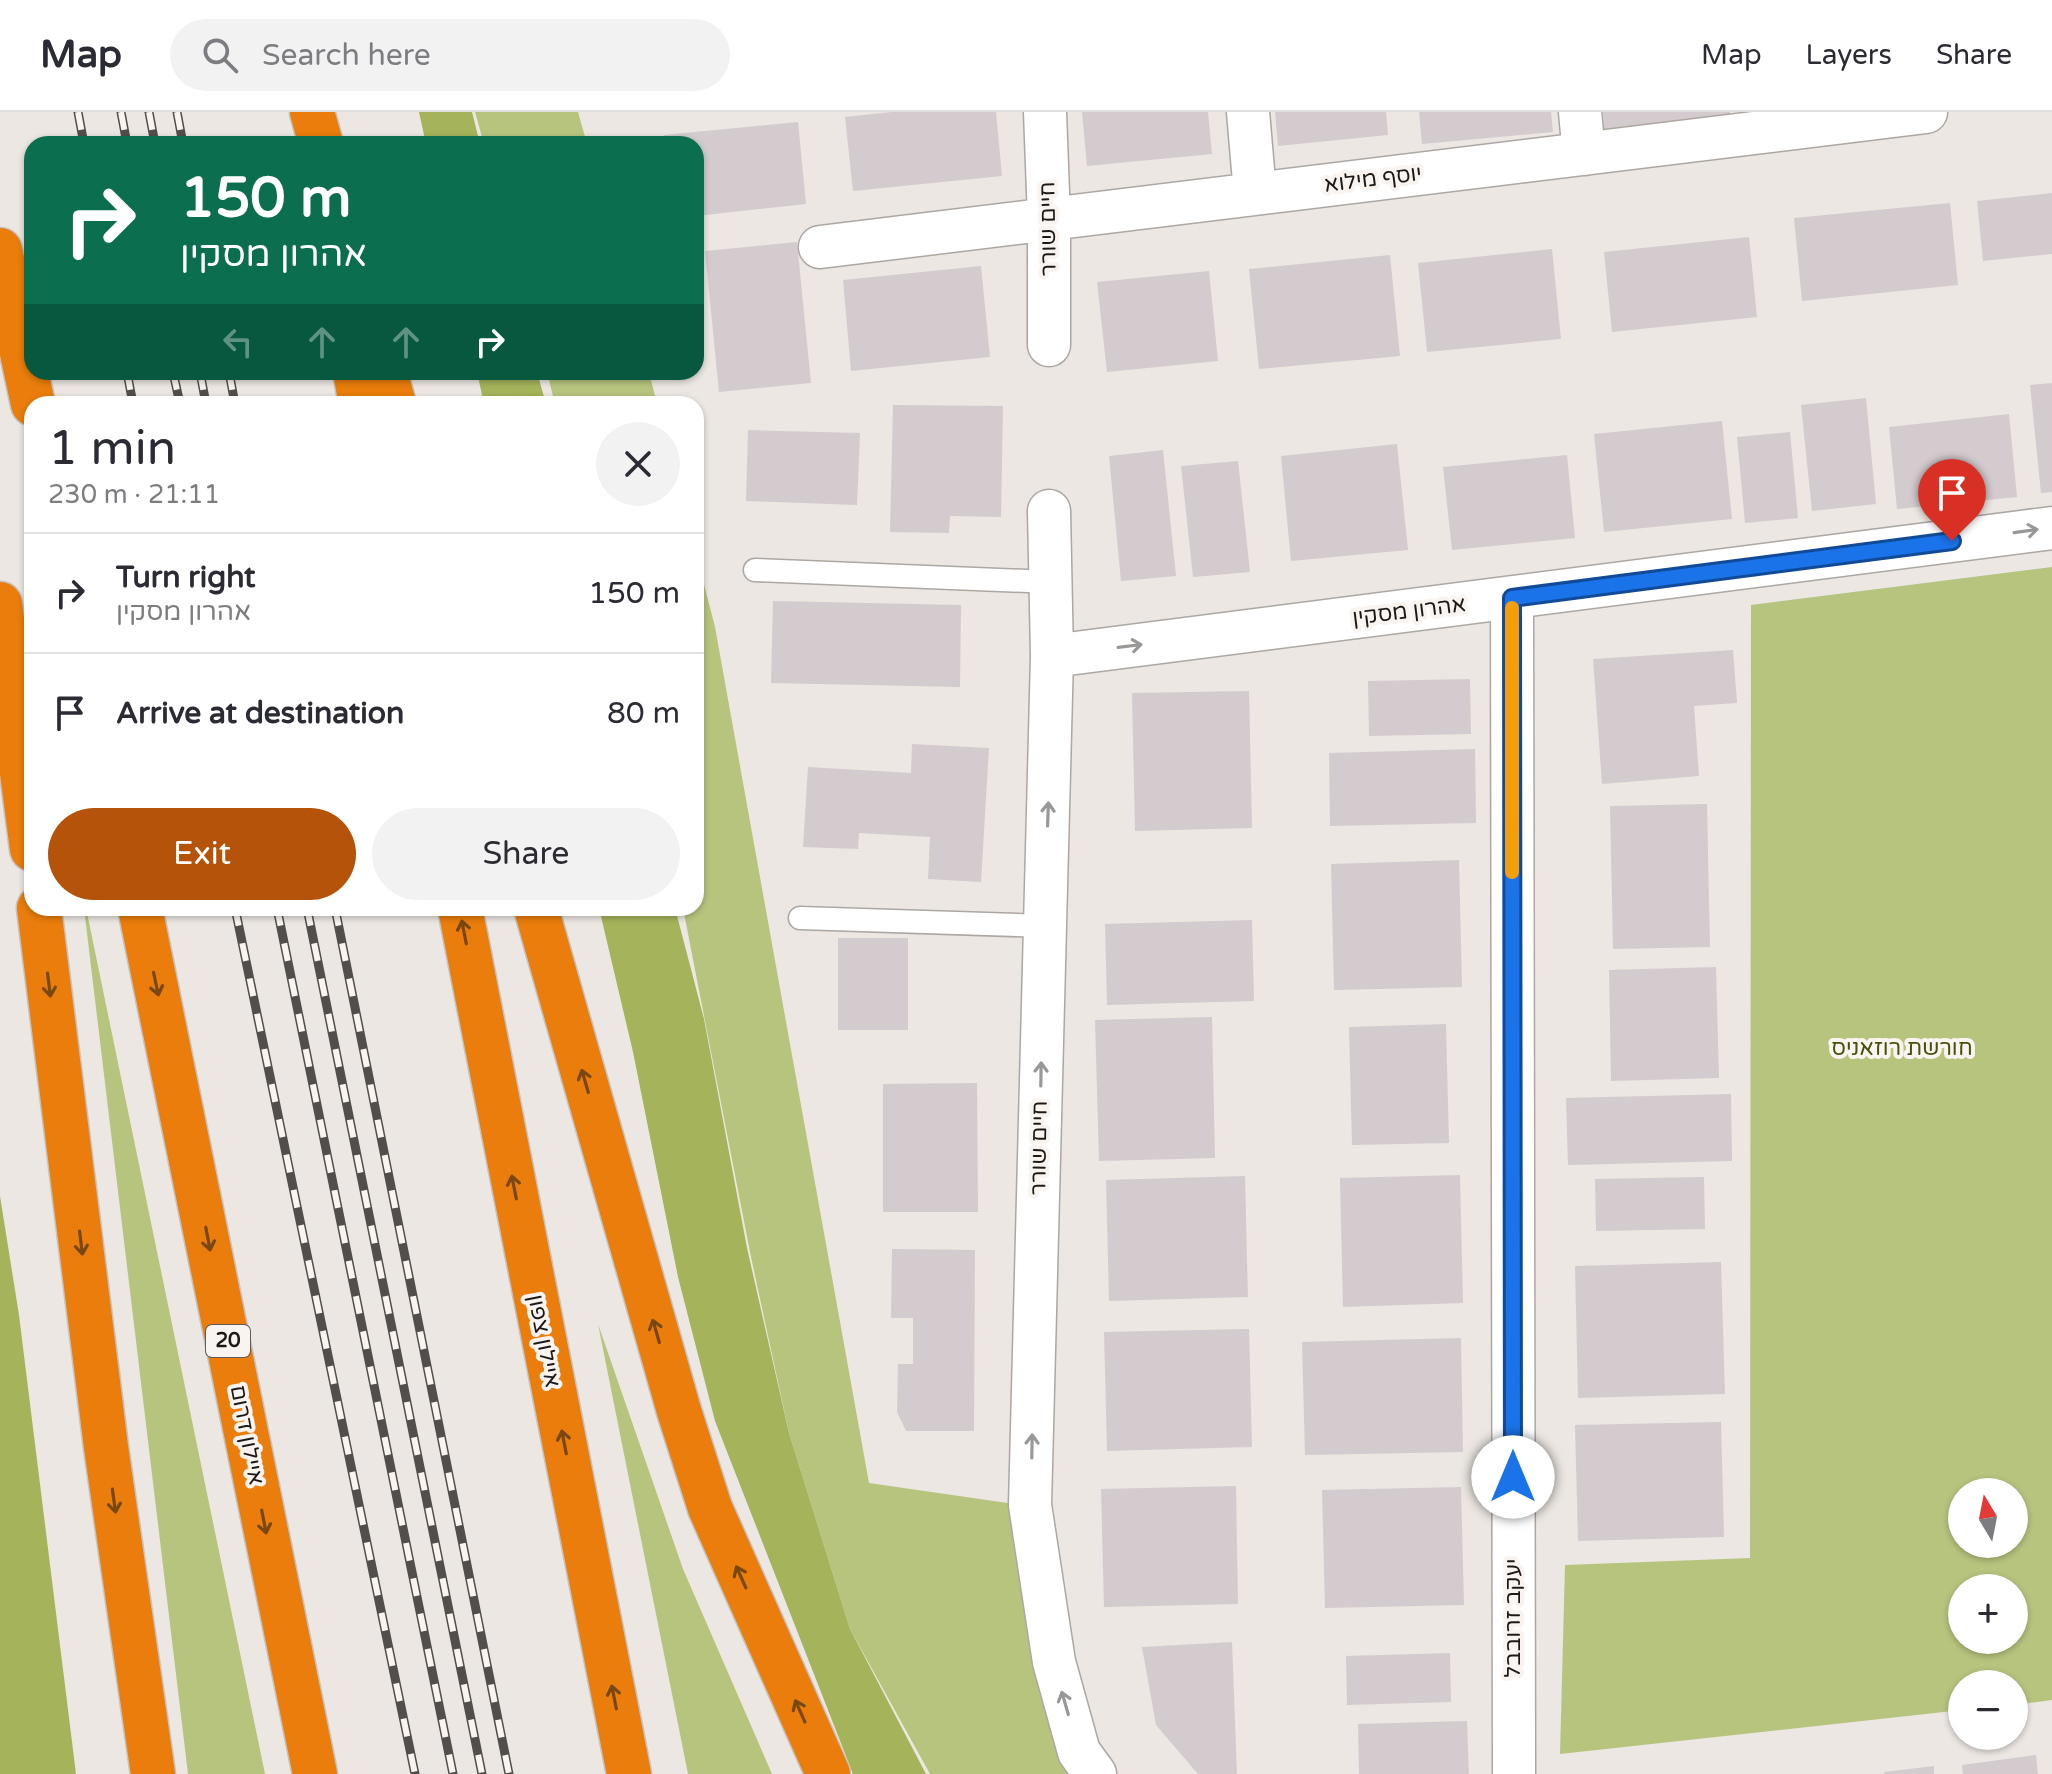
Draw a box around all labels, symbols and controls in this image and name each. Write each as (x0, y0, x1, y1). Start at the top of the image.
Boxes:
search box (170, 19, 730, 91)
text: Map (40, 32, 122, 78)
icon: search (198, 33, 242, 77)
text: Search here (262, 37, 431, 74)
text: Map (1701, 38, 1762, 72)
text: Layers (1806, 38, 1892, 72)
text: Share (1936, 38, 2012, 72)
street label: יוסף מילוא (1323, 160, 1423, 198)
text: 150 m (180, 165, 351, 232)
icon: right (48, 168, 152, 272)
street label: חיים שורר (1034, 181, 1062, 277)
text: אהרון מסקין (180, 233, 367, 276)
icon: left (216, 320, 260, 364)
icon: ahead (300, 320, 344, 364)
icon: ahead (384, 320, 428, 364)
icon: right (468, 320, 512, 364)
text: 1 min (48, 420, 176, 478)
button: close (596, 422, 680, 506)
pin (1918, 459, 1986, 541)
icon: arrive (1930, 471, 1974, 515)
text: 230 m · 21:11 (48, 479, 220, 510)
one-way arrow (2012, 524, 2039, 539)
text: Turn right (116, 559, 256, 596)
icon: right (48, 571, 92, 615)
text: 150 m (588, 575, 680, 612)
street label: אהרון מסקין (1351, 591, 1467, 631)
text: אהרון מסקין (116, 596, 251, 627)
one-way arrow (1116, 639, 1142, 654)
icon: arrive (48, 691, 92, 735)
text: Arrive at destination (116, 695, 404, 732)
text: 80 m (607, 695, 680, 732)
one-way arrow (1040, 801, 1056, 828)
button: Exit (48, 808, 356, 900)
button: Share (372, 808, 680, 900)
one-way arrow (456, 920, 471, 945)
one-way arrow (149, 971, 164, 997)
one-way arrow (42, 972, 57, 998)
park label: חורשת רוזאניס (1831, 1035, 1973, 1061)
one-way arrow (1034, 1061, 1049, 1088)
one-way arrow (577, 1069, 592, 1095)
street label: חיים שורר (1025, 1100, 1053, 1196)
one-way arrow (506, 1175, 521, 1200)
one-way arrow (201, 1226, 216, 1251)
one-way arrow (74, 1230, 89, 1256)
street label: איילון צפון (522, 1292, 566, 1390)
one-way arrow (648, 1319, 663, 1345)
road number: 20 (206, 1325, 250, 1357)
street label: איילון דרום (225, 1383, 269, 1487)
one-way arrow (556, 1430, 571, 1456)
one-way arrow (1024, 1433, 1040, 1460)
position arrow (1471, 1435, 1555, 1519)
north arrow (1948, 1478, 2028, 1558)
map controls (1948, 1478, 2028, 1750)
one-way arrow (107, 1488, 122, 1513)
one-way arrow (257, 1508, 272, 1534)
street label: יעקב זרובבל (1500, 1558, 1526, 1678)
one-way arrow (732, 1565, 747, 1590)
button: + (1948, 1574, 2028, 1654)
button: − (1948, 1670, 2028, 1750)
one-way arrow (606, 1685, 621, 1711)
one-way arrow (1057, 1690, 1072, 1716)
one-way arrow (791, 1700, 806, 1724)

